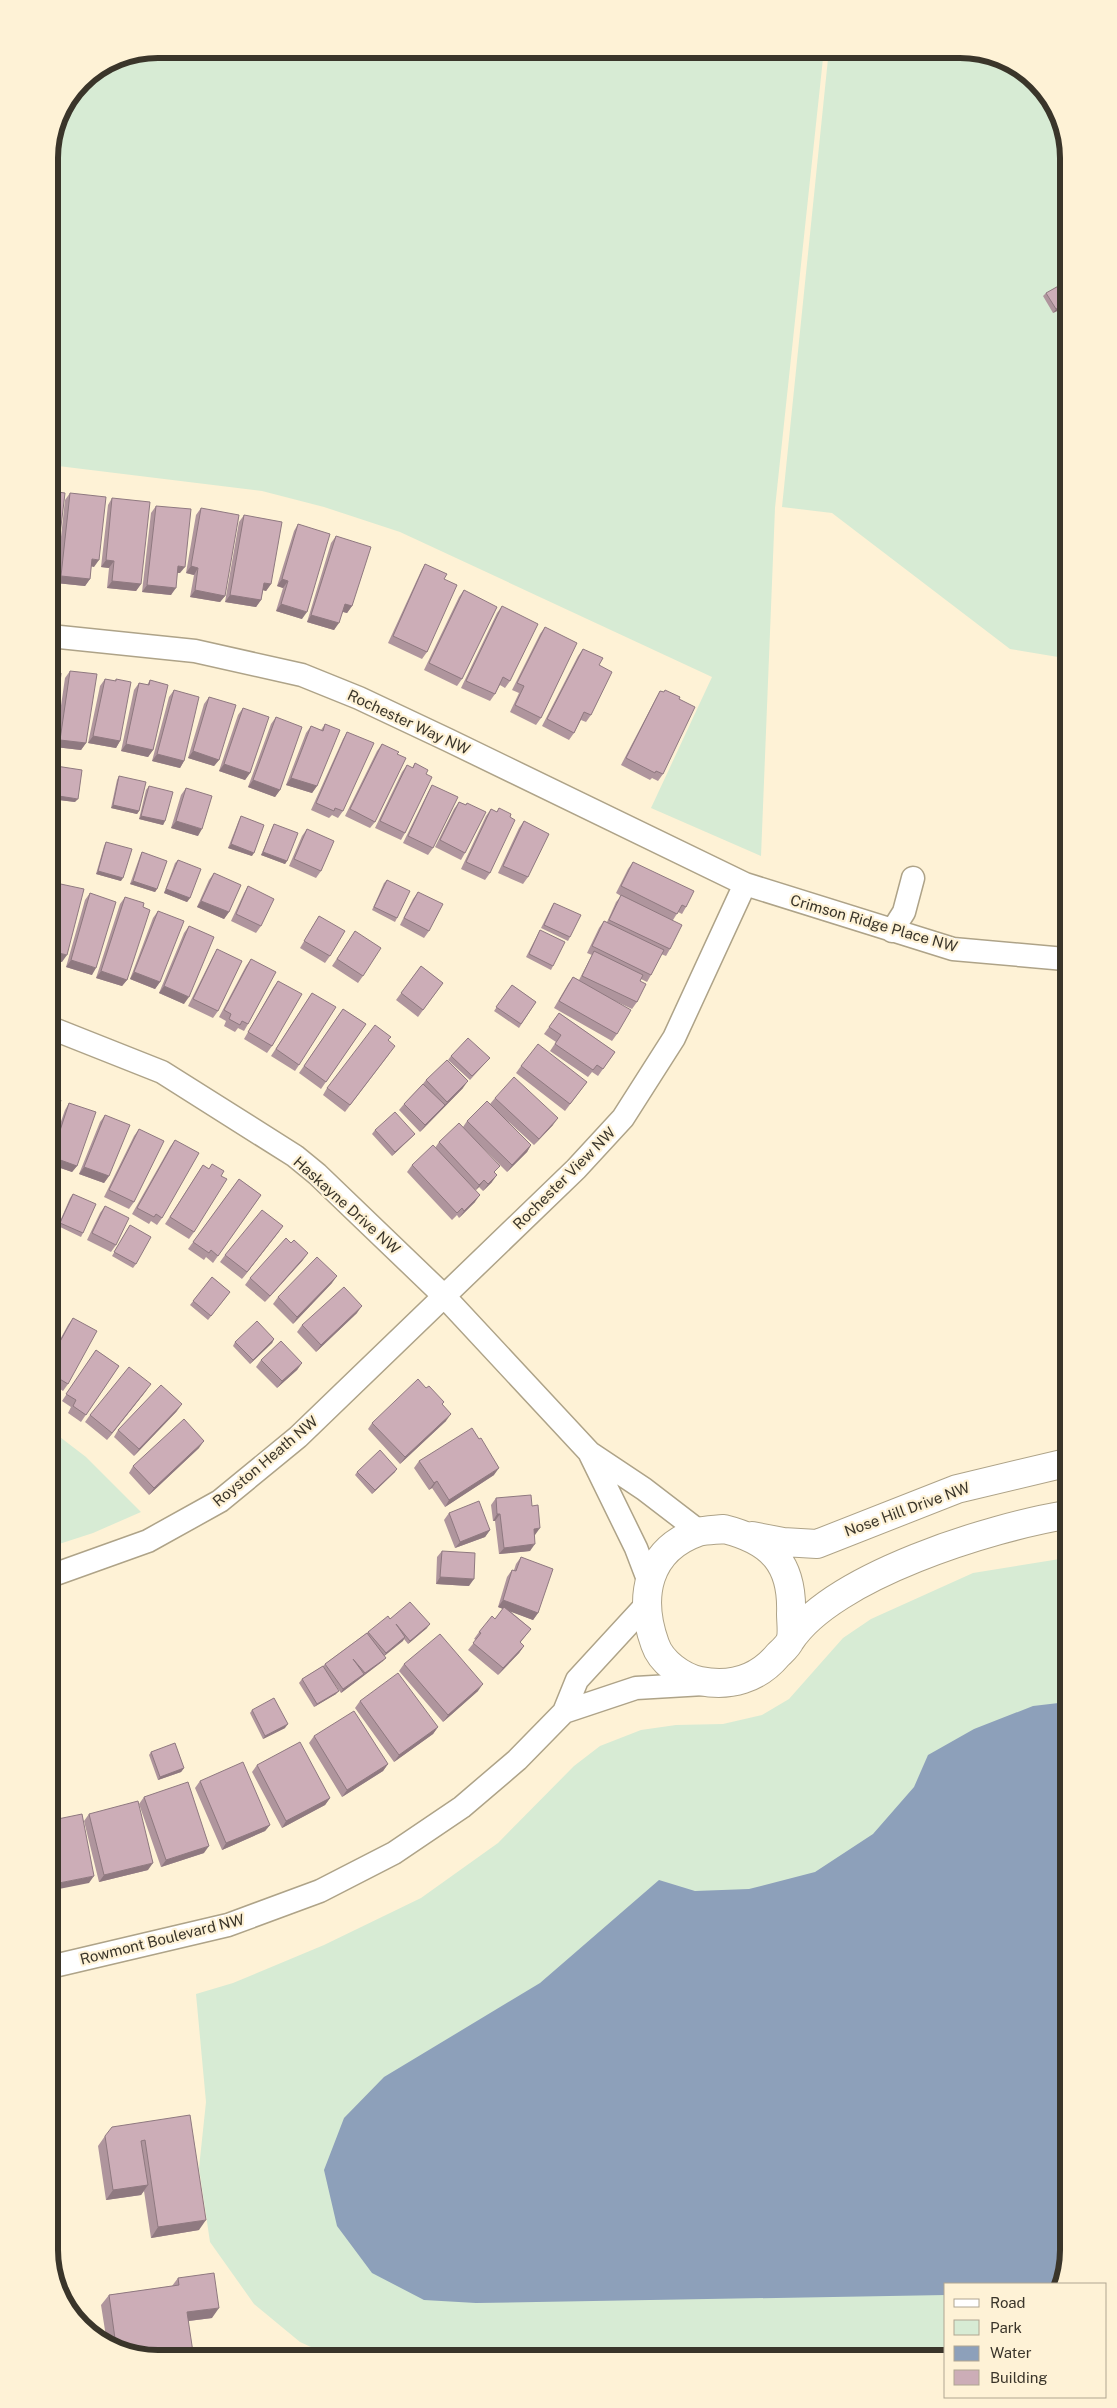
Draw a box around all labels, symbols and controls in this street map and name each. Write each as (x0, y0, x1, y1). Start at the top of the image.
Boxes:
street label: Rochester Way NW (345, 686, 473, 758)
street label: Crimson Ridge Place NW (788, 891, 960, 955)
street label: Rochester View NW (509, 1123, 619, 1233)
street label: Haskayne Drive NW (290, 1153, 404, 1257)
street label: Royston Heath NW (209, 1412, 321, 1510)
street label: Nose Hill Drive NW (842, 1478, 972, 1540)
street label: Rowmont Boulevard NW (78, 1910, 246, 1968)
legend (944, 2283, 1107, 2398)
text: Road (990, 2294, 1026, 2311)
text: Park (990, 2319, 1022, 2336)
text: Water (990, 2344, 1032, 2361)
text: Building (990, 2369, 1048, 2386)

